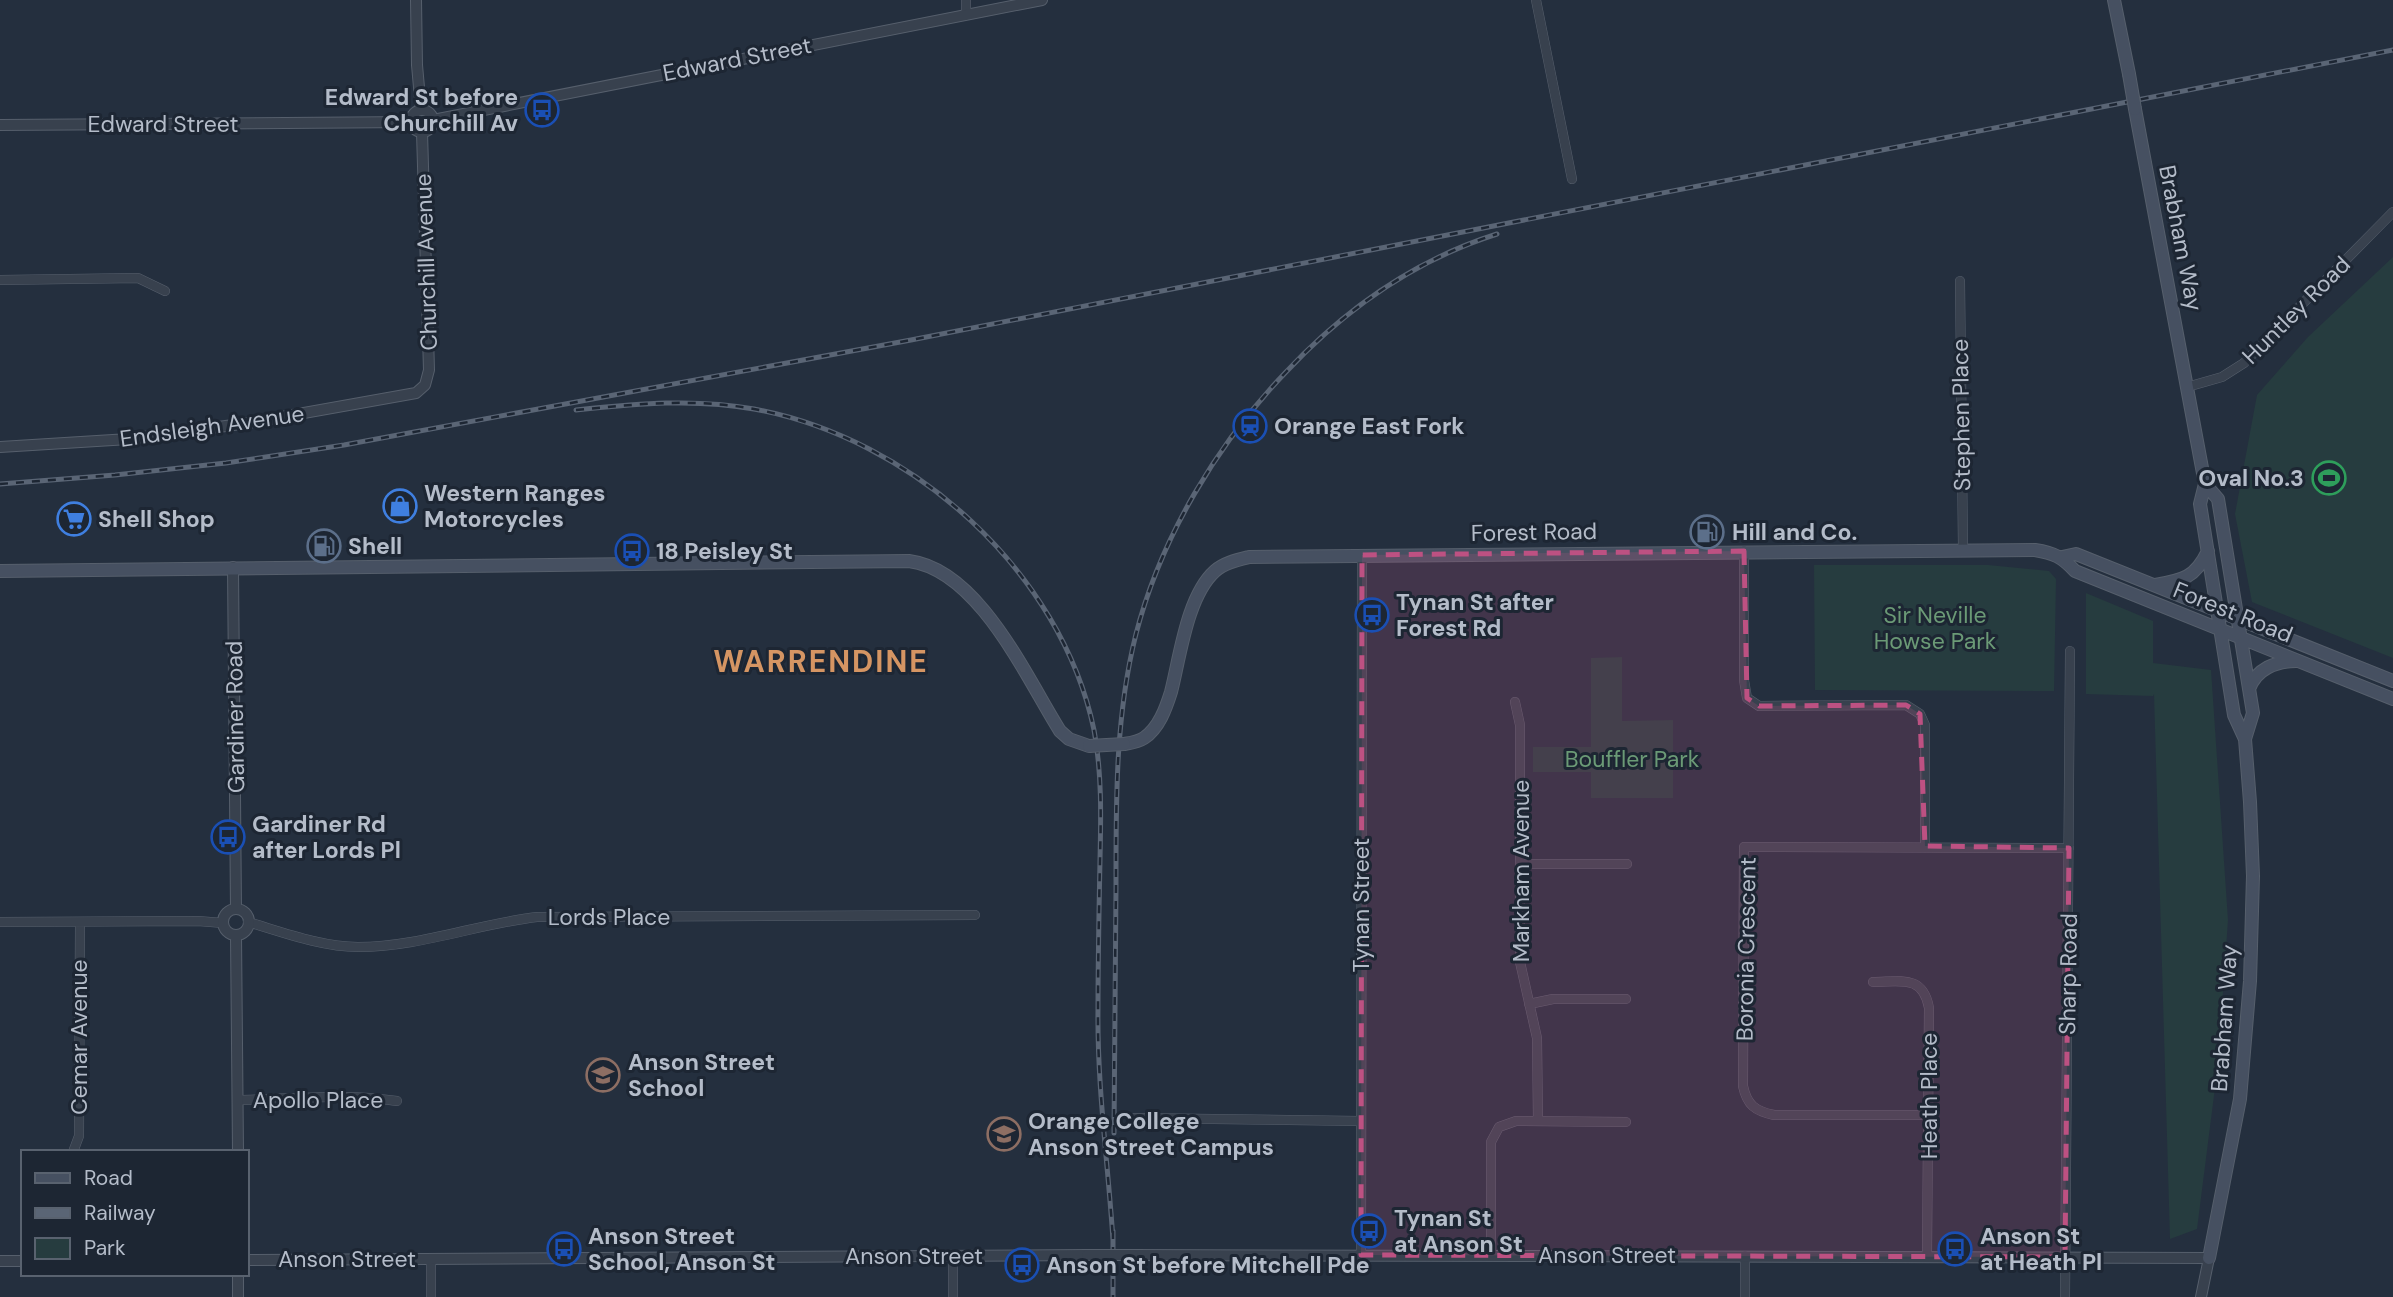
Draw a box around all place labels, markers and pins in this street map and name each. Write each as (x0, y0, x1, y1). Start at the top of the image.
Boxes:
place label: Edward St before Churchill Av (325, 82, 518, 138)
bus stop icon: Edward St before Churchill Av (523, 91, 561, 129)
station icon: Orange East Fork (1231, 407, 1269, 445)
place label: Orange East Fork (1274, 411, 1465, 441)
sports icon: Oval No.3 (2310, 459, 2348, 497)
place label: Oval No.3 (2198, 463, 2304, 493)
place label: Western Ranges Motorcycles (424, 478, 605, 534)
shop icon: Western Ranges Motorcycles (381, 487, 419, 525)
supermarket icon: Shell Shop (55, 500, 93, 538)
place label: Shell Shop (98, 504, 215, 534)
fuel station icon: Hill and Co. (1688, 513, 1726, 551)
place label: Hill and Co. (1732, 517, 1857, 547)
fuel station icon: Shell (305, 527, 343, 565)
place label: Shell (348, 531, 402, 561)
bus stop icon: 18 Peisley St (613, 532, 651, 570)
place label: 18 Peisley St (656, 536, 793, 566)
place label: Tynan St after Forest Rd (1396, 587, 1554, 643)
bus stop icon: Tynan St after Forest Rd (1353, 596, 1391, 634)
place label: Gardiner Rd after Lords Pl (252, 809, 401, 865)
bus stop icon: Gardiner Rd after Lords Pl (209, 818, 247, 856)
place label: Anson Street School (628, 1047, 775, 1103)
school or university icon: Anson Street School (584, 1056, 622, 1094)
place label: Orange College Anson Street Campus (1028, 1106, 1274, 1162)
school or university icon: Orange College Anson Street Campus (985, 1115, 1023, 1153)
place label: Tynan St at Anson St (1394, 1203, 1523, 1259)
bus stop icon: Tynan St at Anson St (1350, 1212, 1388, 1250)
place label: Anson Street School, Anson St (588, 1221, 776, 1277)
place label: Anson St at Heath Pl (1980, 1221, 2102, 1277)
bus stop icon: Anson Street School, Anson St (545, 1230, 583, 1268)
bus stop icon: Anson St at Heath Pl (1936, 1230, 1974, 1268)
bus stop icon: Anson St before Mitchell Pde (1003, 1246, 1041, 1284)
place label: Anson St before Mitchell Pde (1046, 1250, 1370, 1280)

